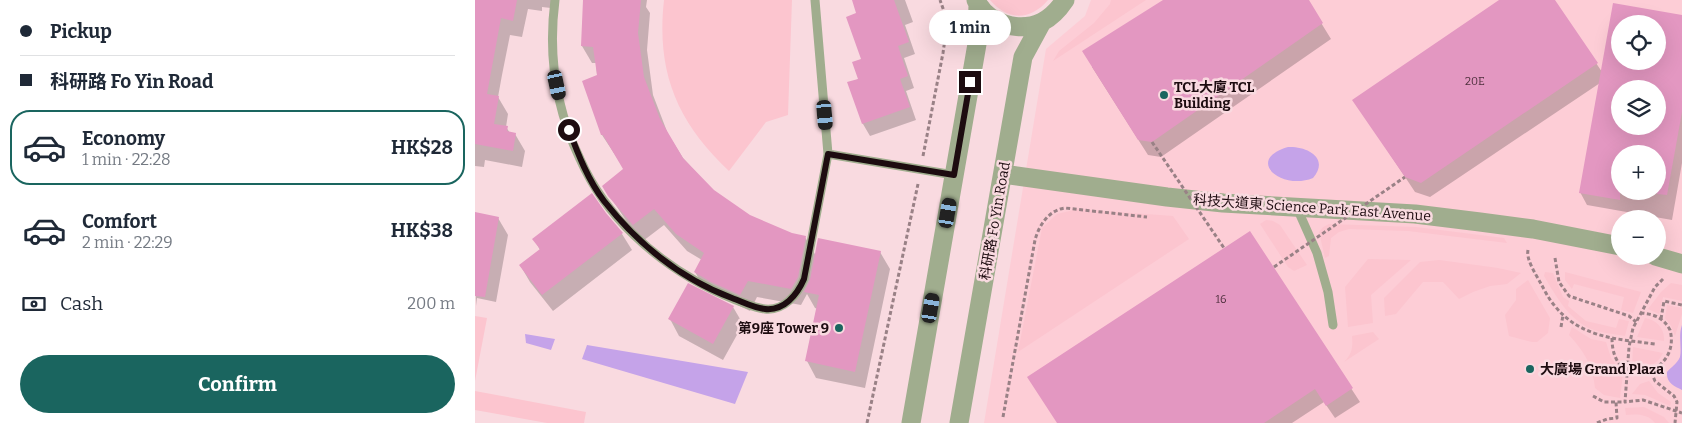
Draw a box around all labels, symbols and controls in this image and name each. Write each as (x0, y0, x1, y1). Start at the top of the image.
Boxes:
callout: 1 min (929, 9, 1011, 44)
map controls (1611, 15, 1666, 265)
button: locate (1611, 15, 1666, 70)
text: 1 min (950, 18, 990, 37)
text: Pickup (50, 20, 112, 43)
car (546, 69, 567, 101)
text: 科研路 Fo Yin Road (50, 70, 213, 93)
route end (959, 71, 981, 93)
house number: 20E (1465, 75, 1485, 88)
place label: TCL大廈 TCL Building (1174, 79, 1255, 112)
button: layers (1611, 80, 1666, 135)
marker: TCL大廈 TCL Building (1158, 89, 1170, 101)
car (816, 99, 833, 131)
route start (558, 119, 580, 141)
icon: car (22, 125, 67, 170)
text: Economy (82, 127, 165, 150)
text: HK$28 (391, 136, 453, 159)
button: + (1611, 145, 1666, 200)
text: 1 min · 22:28 (82, 150, 171, 169)
street label: 科研路 Fo Yin Road (976, 161, 1014, 281)
street label: 科技大道東 Science Park East Avenue (1193, 191, 1431, 225)
car (938, 197, 957, 229)
icon: car (22, 208, 67, 253)
text: Comfort (82, 210, 157, 233)
button: − (1611, 210, 1666, 265)
text: HK$38 (391, 219, 453, 242)
text: 2 min · 22:29 (82, 233, 173, 252)
icon: cash (20, 290, 48, 318)
text: Cash (60, 292, 103, 315)
car (921, 292, 940, 324)
house number: 16 (1216, 293, 1226, 306)
text: 200 m (407, 294, 455, 313)
place label: 第9座 Tower 9 (738, 320, 829, 337)
marker: 第9座 Tower 9 (833, 322, 845, 334)
button: Confirm (20, 355, 455, 413)
place label: 大廣場 Grand Plaza (1540, 361, 1664, 378)
marker: 大廣場 Grand Plaza (1524, 363, 1536, 375)

